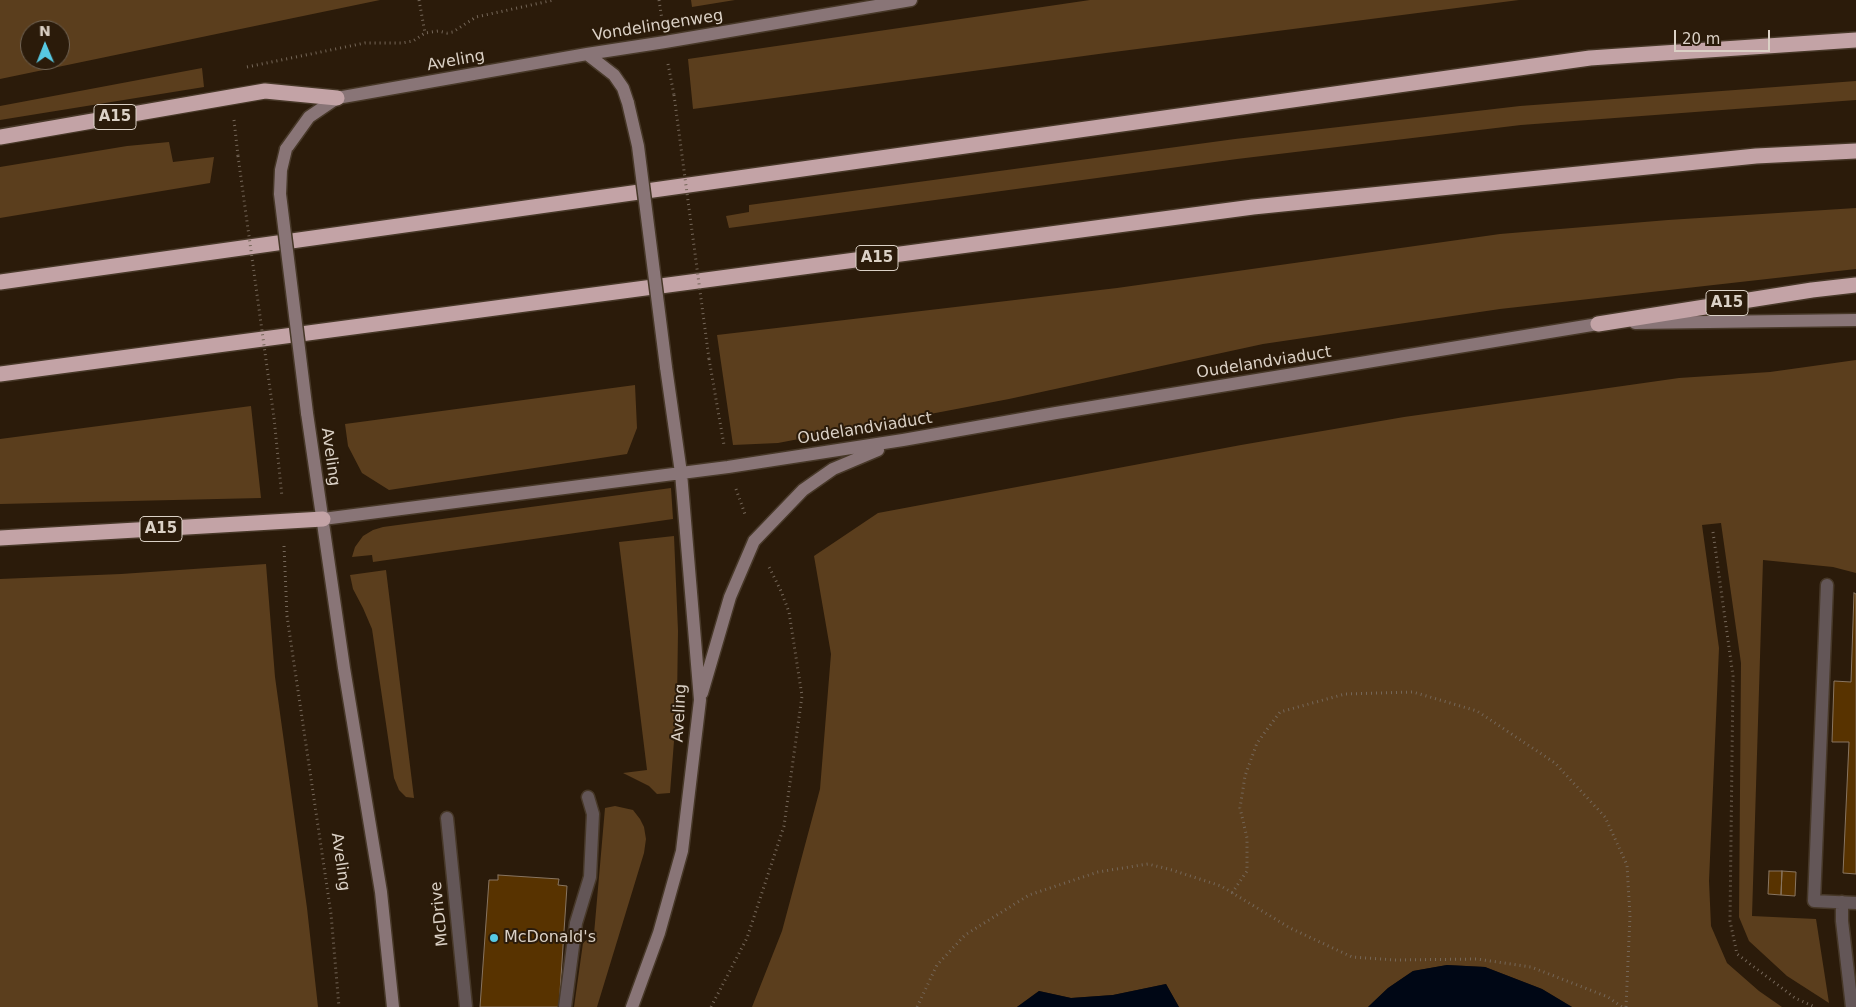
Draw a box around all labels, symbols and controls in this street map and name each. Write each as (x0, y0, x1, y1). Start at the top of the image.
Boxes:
street label: Vondelingenweg (591, 6, 725, 46)
north arrow (20, 20, 70, 70)
scale bar (1676, 20, 1772, 52)
text: N (39, 23, 51, 39)
text: 20 m (1682, 30, 1720, 48)
street label: Aveling (426, 46, 486, 76)
road number: A15 (94, 104, 136, 130)
road number: A15 (856, 246, 898, 270)
road number: A15 (1706, 290, 1748, 316)
street label: Oudelandviaduct (1195, 343, 1333, 383)
street label: Oudelandviaduct (796, 409, 934, 449)
street label: Aveling (316, 427, 344, 487)
road number: A15 (140, 516, 182, 542)
street label: Aveling (669, 683, 691, 743)
street label: Aveling (326, 832, 354, 892)
street label: McDrive (427, 881, 453, 947)
place label: McDonald's (504, 928, 596, 948)
marker: McDonald's (488, 932, 500, 944)

